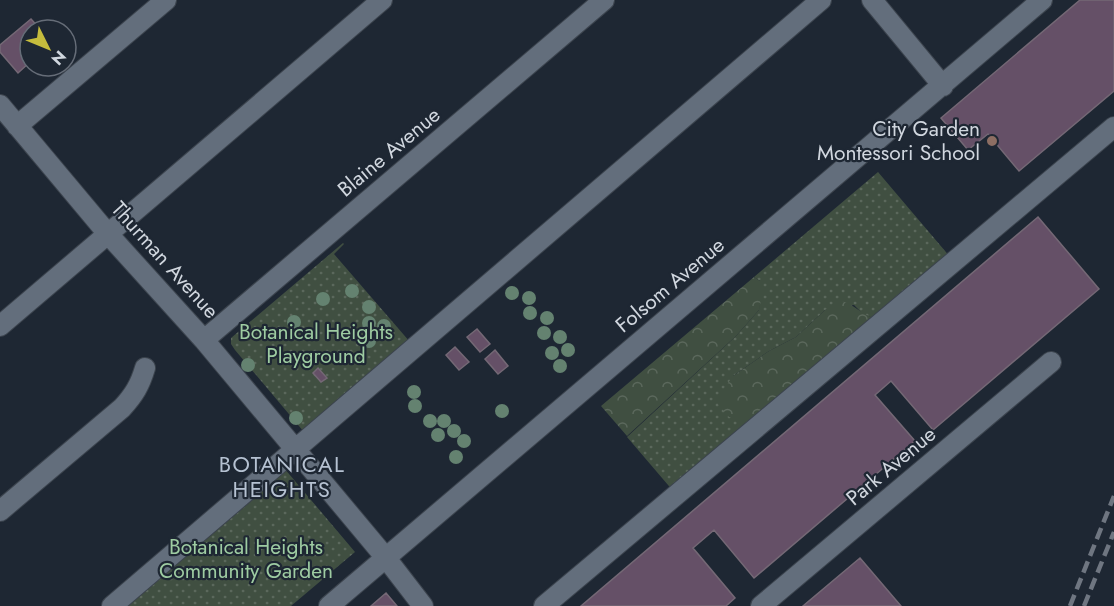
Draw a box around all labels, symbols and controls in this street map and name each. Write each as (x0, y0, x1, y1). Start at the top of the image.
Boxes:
north arrow (18, 18, 78, 78)
text: N (46, 45, 71, 70)
street label: Blaine Avenue (331, 100, 447, 204)
place label: City Garden Montessori School (817, 114, 980, 168)
marker: City Garden Montessori School (985, 134, 999, 148)
street label: Thurman Avenue (104, 195, 226, 325)
street label: Folsom Avenue (609, 230, 731, 340)
park label: Botanical Heights Playground (239, 317, 393, 371)
street label: Park Avenue (840, 419, 943, 513)
district label: BOTANICAL HEIGHTS (219, 448, 345, 505)
park label: Botanical Heights Community Garden (159, 532, 333, 586)

